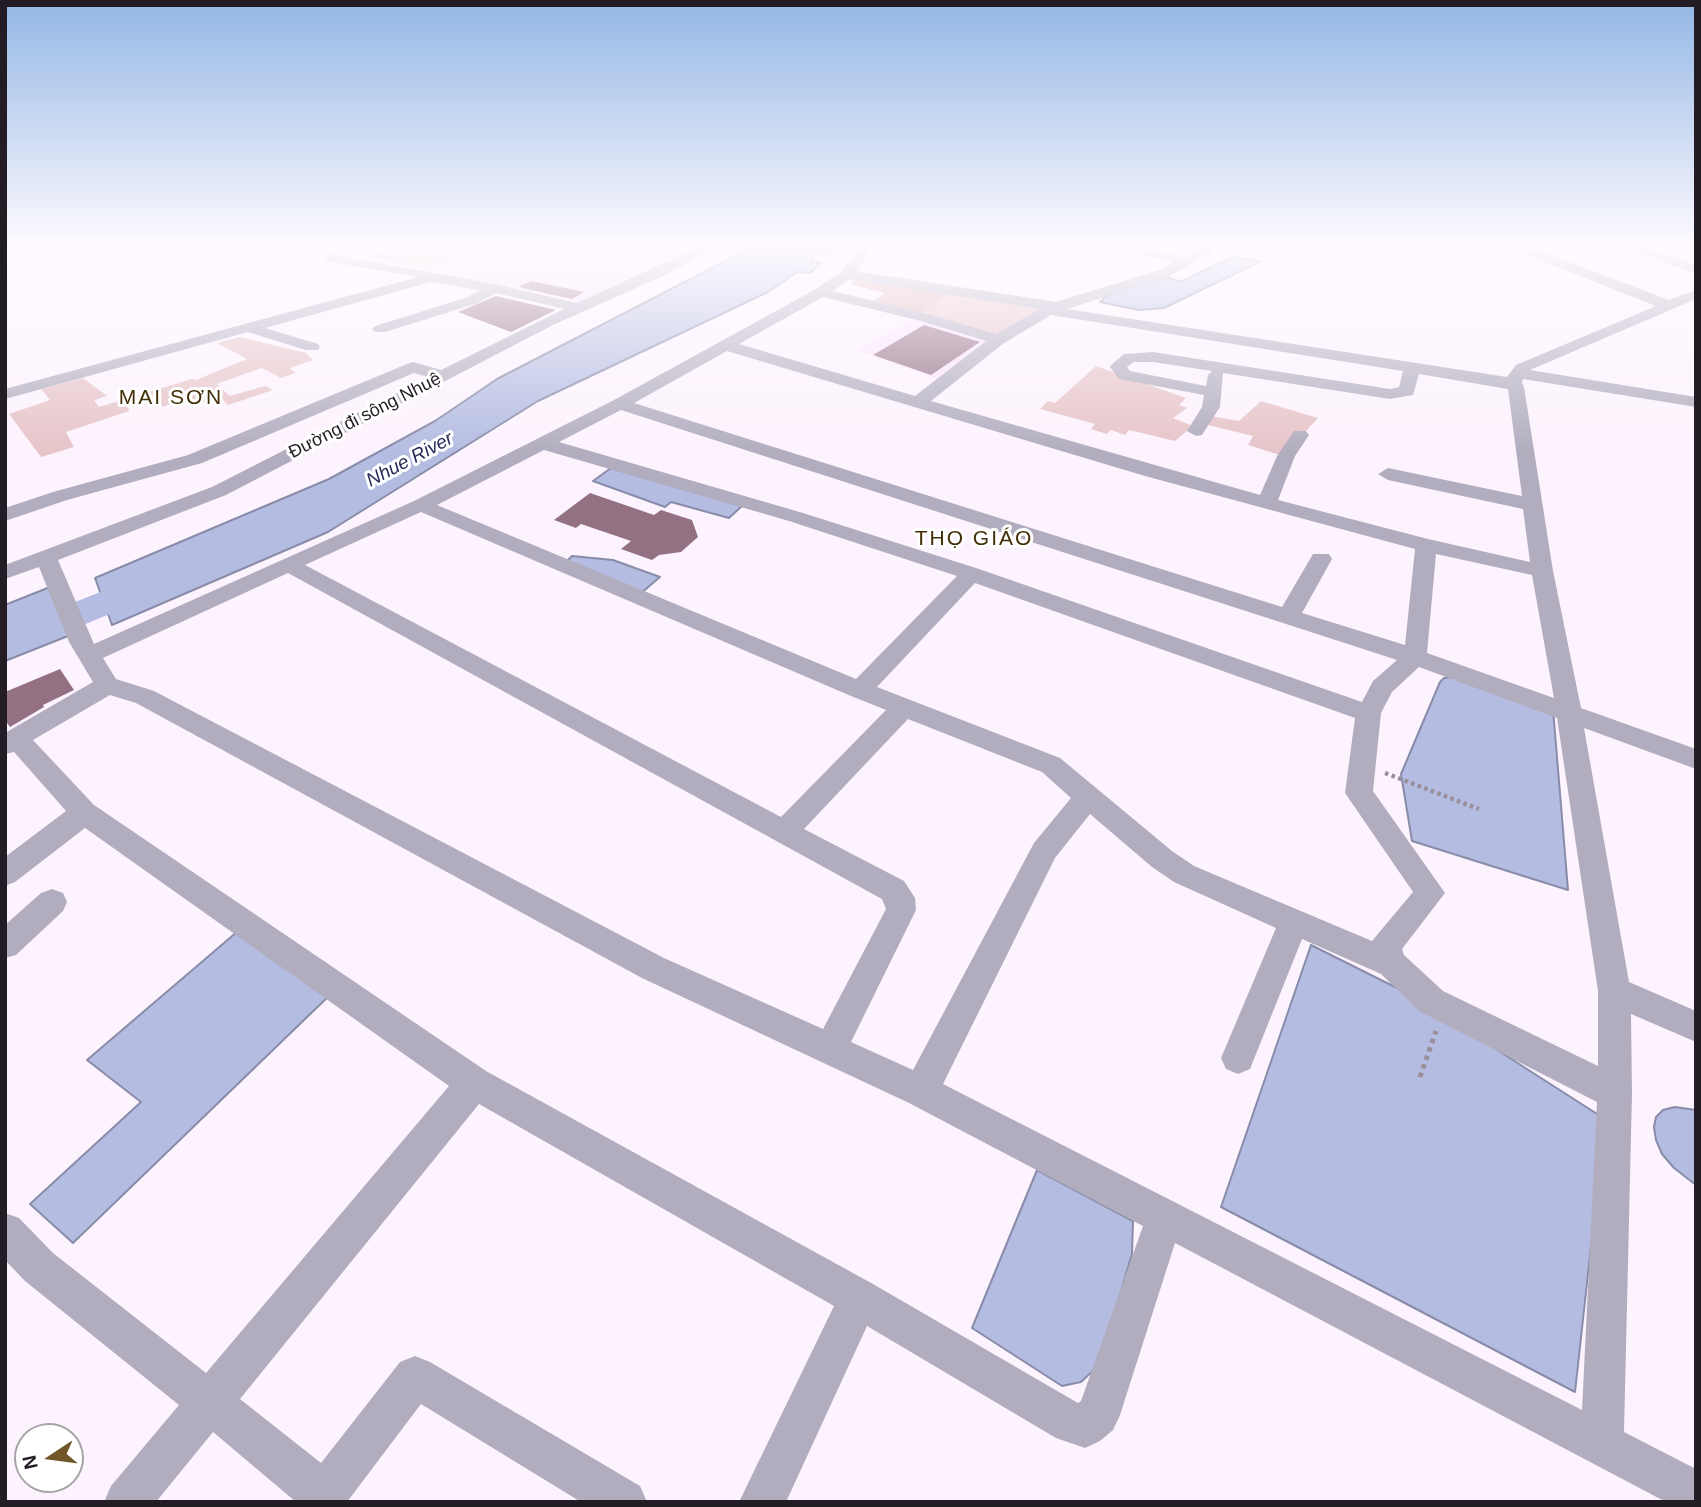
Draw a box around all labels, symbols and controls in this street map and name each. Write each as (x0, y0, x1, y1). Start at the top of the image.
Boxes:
street label: Đường đi sông Nhuệ (285, 368, 445, 464)
district label: MAI SƠN (120, 385, 222, 411)
water label: Nhue River (363, 428, 457, 492)
district label: THỌ GIÁO (916, 526, 1032, 552)
north arrow (14, 1423, 84, 1493)
text: N (18, 1453, 42, 1471)

